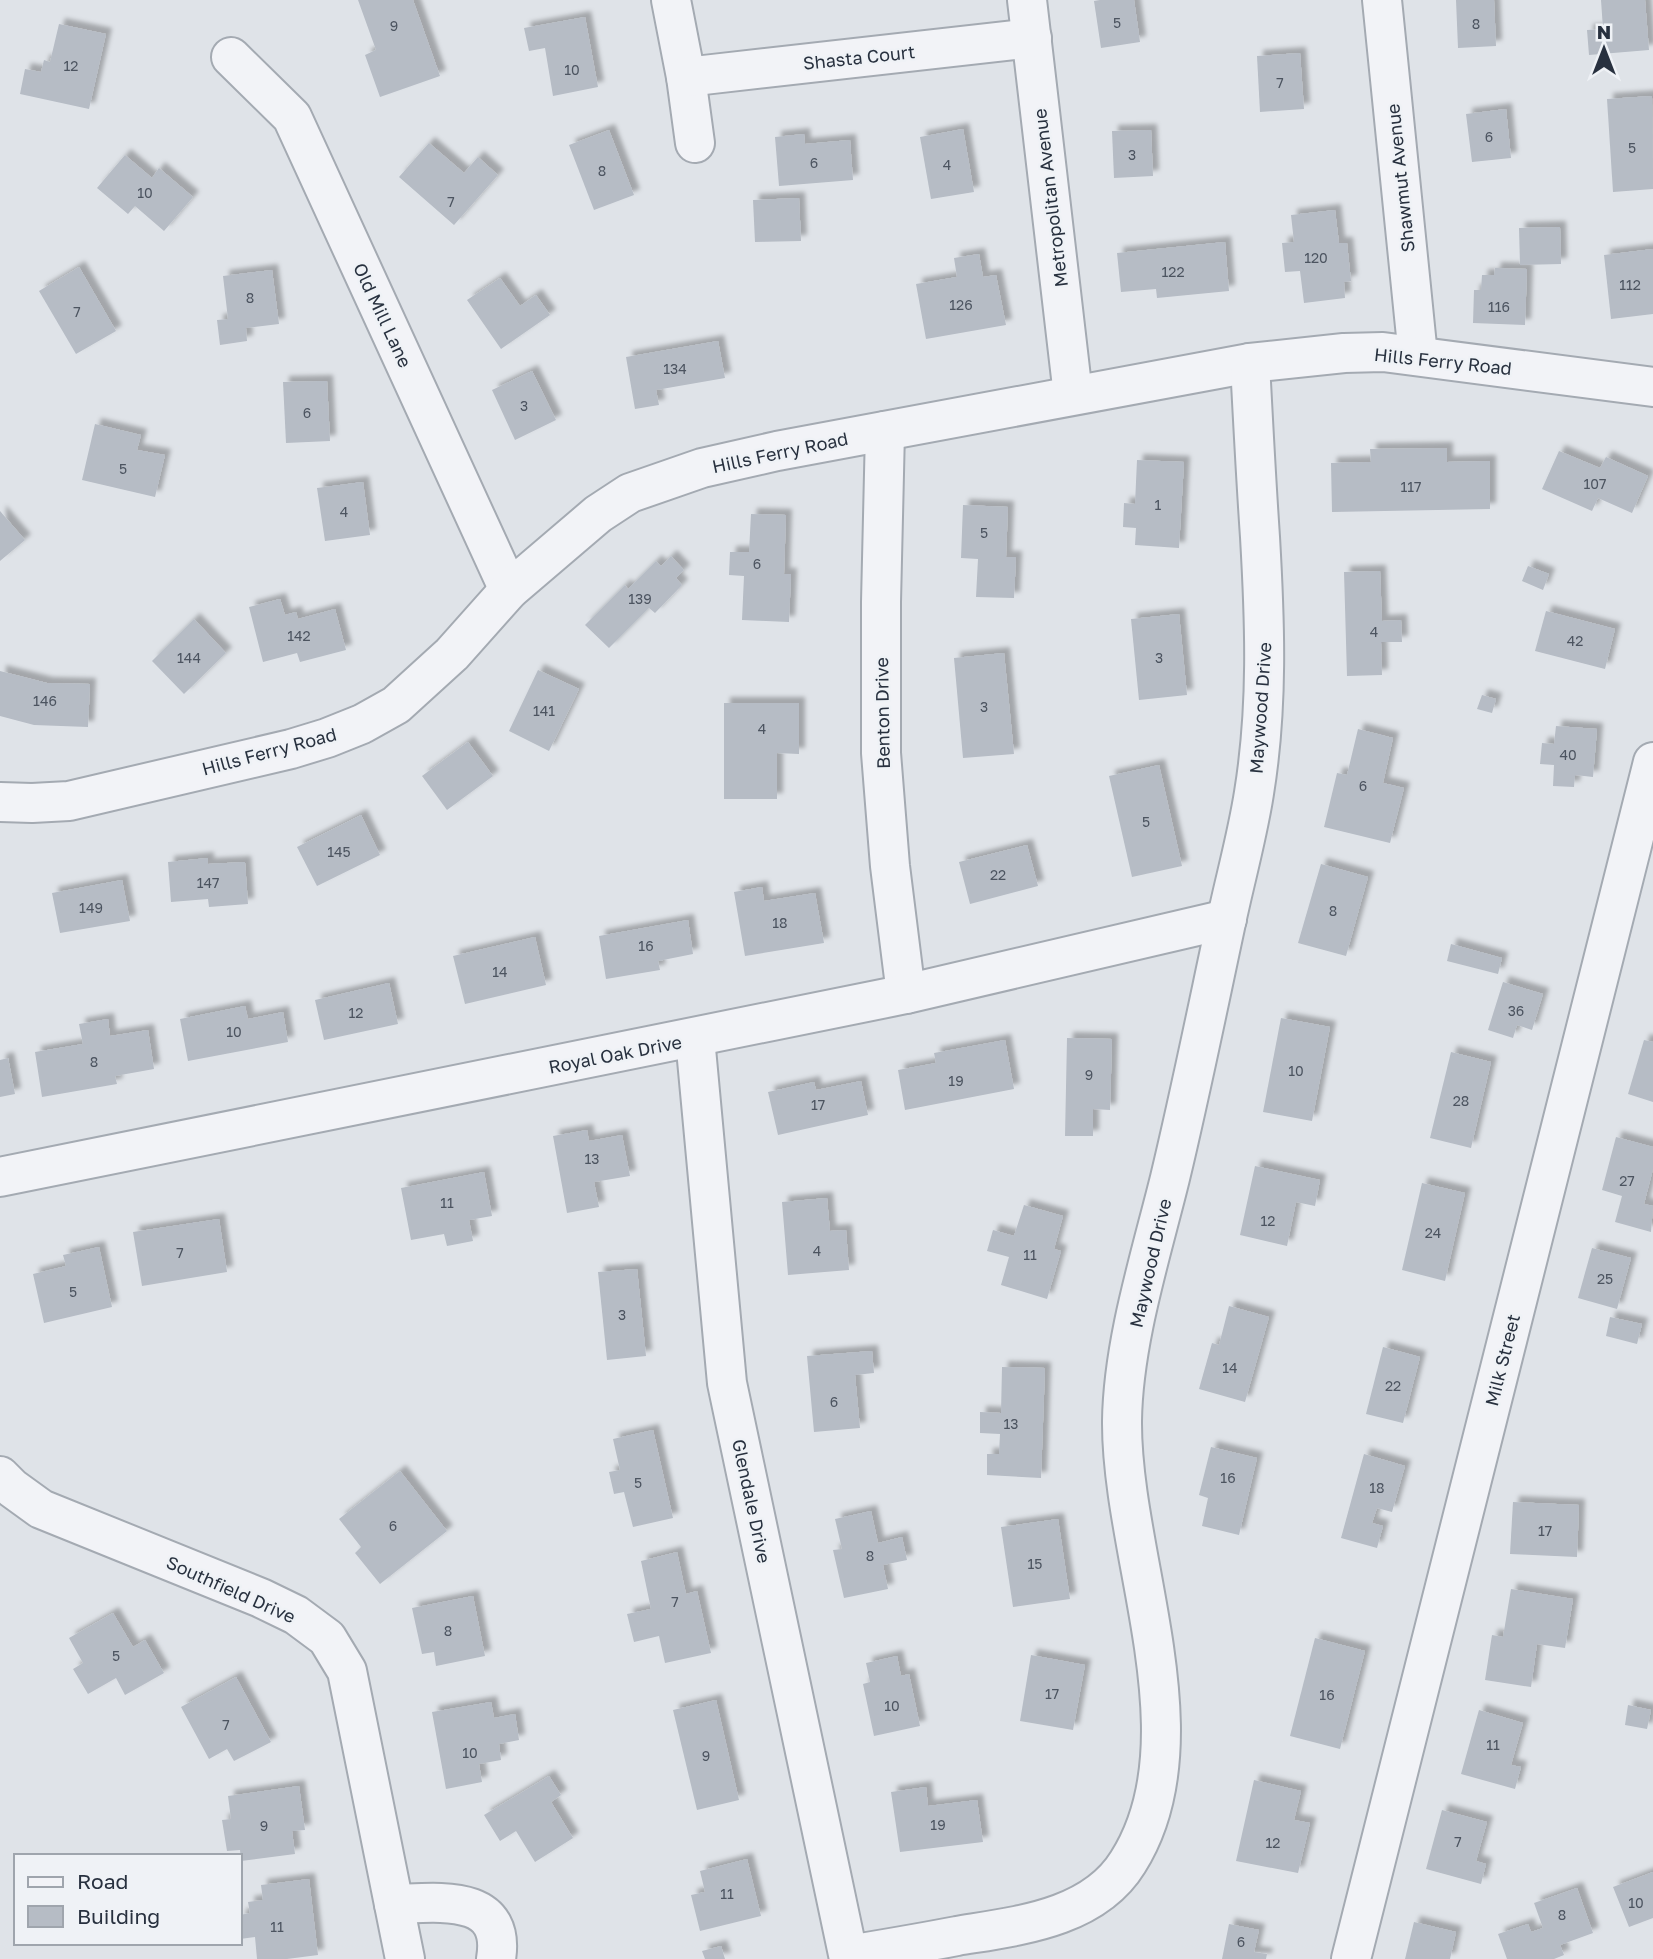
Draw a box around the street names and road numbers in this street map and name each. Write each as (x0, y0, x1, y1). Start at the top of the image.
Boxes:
street label: Shasta Court (802, 40, 916, 74)
street label: Shawmut Avenue (1381, 103, 1419, 253)
street label: Metropolitan Avenue (1028, 107, 1072, 289)
street label: Old Mill Lane (349, 259, 417, 371)
street label: Hills Ferry Road (1373, 343, 1513, 379)
street label: Hills Ferry Road (710, 427, 850, 477)
street label: Maywood Drive (1244, 641, 1276, 775)
street label: Benton Drive (870, 657, 894, 769)
street label: Hills Ferry Road (199, 722, 339, 780)
street label: Royal Oak Drive (547, 1030, 683, 1078)
street label: Maywood Drive (1124, 1196, 1176, 1330)
street label: Milk Street (1480, 1312, 1524, 1408)
street label: Glendale Drive (728, 1437, 776, 1565)
street label: Southfield Drive (163, 1551, 299, 1627)

